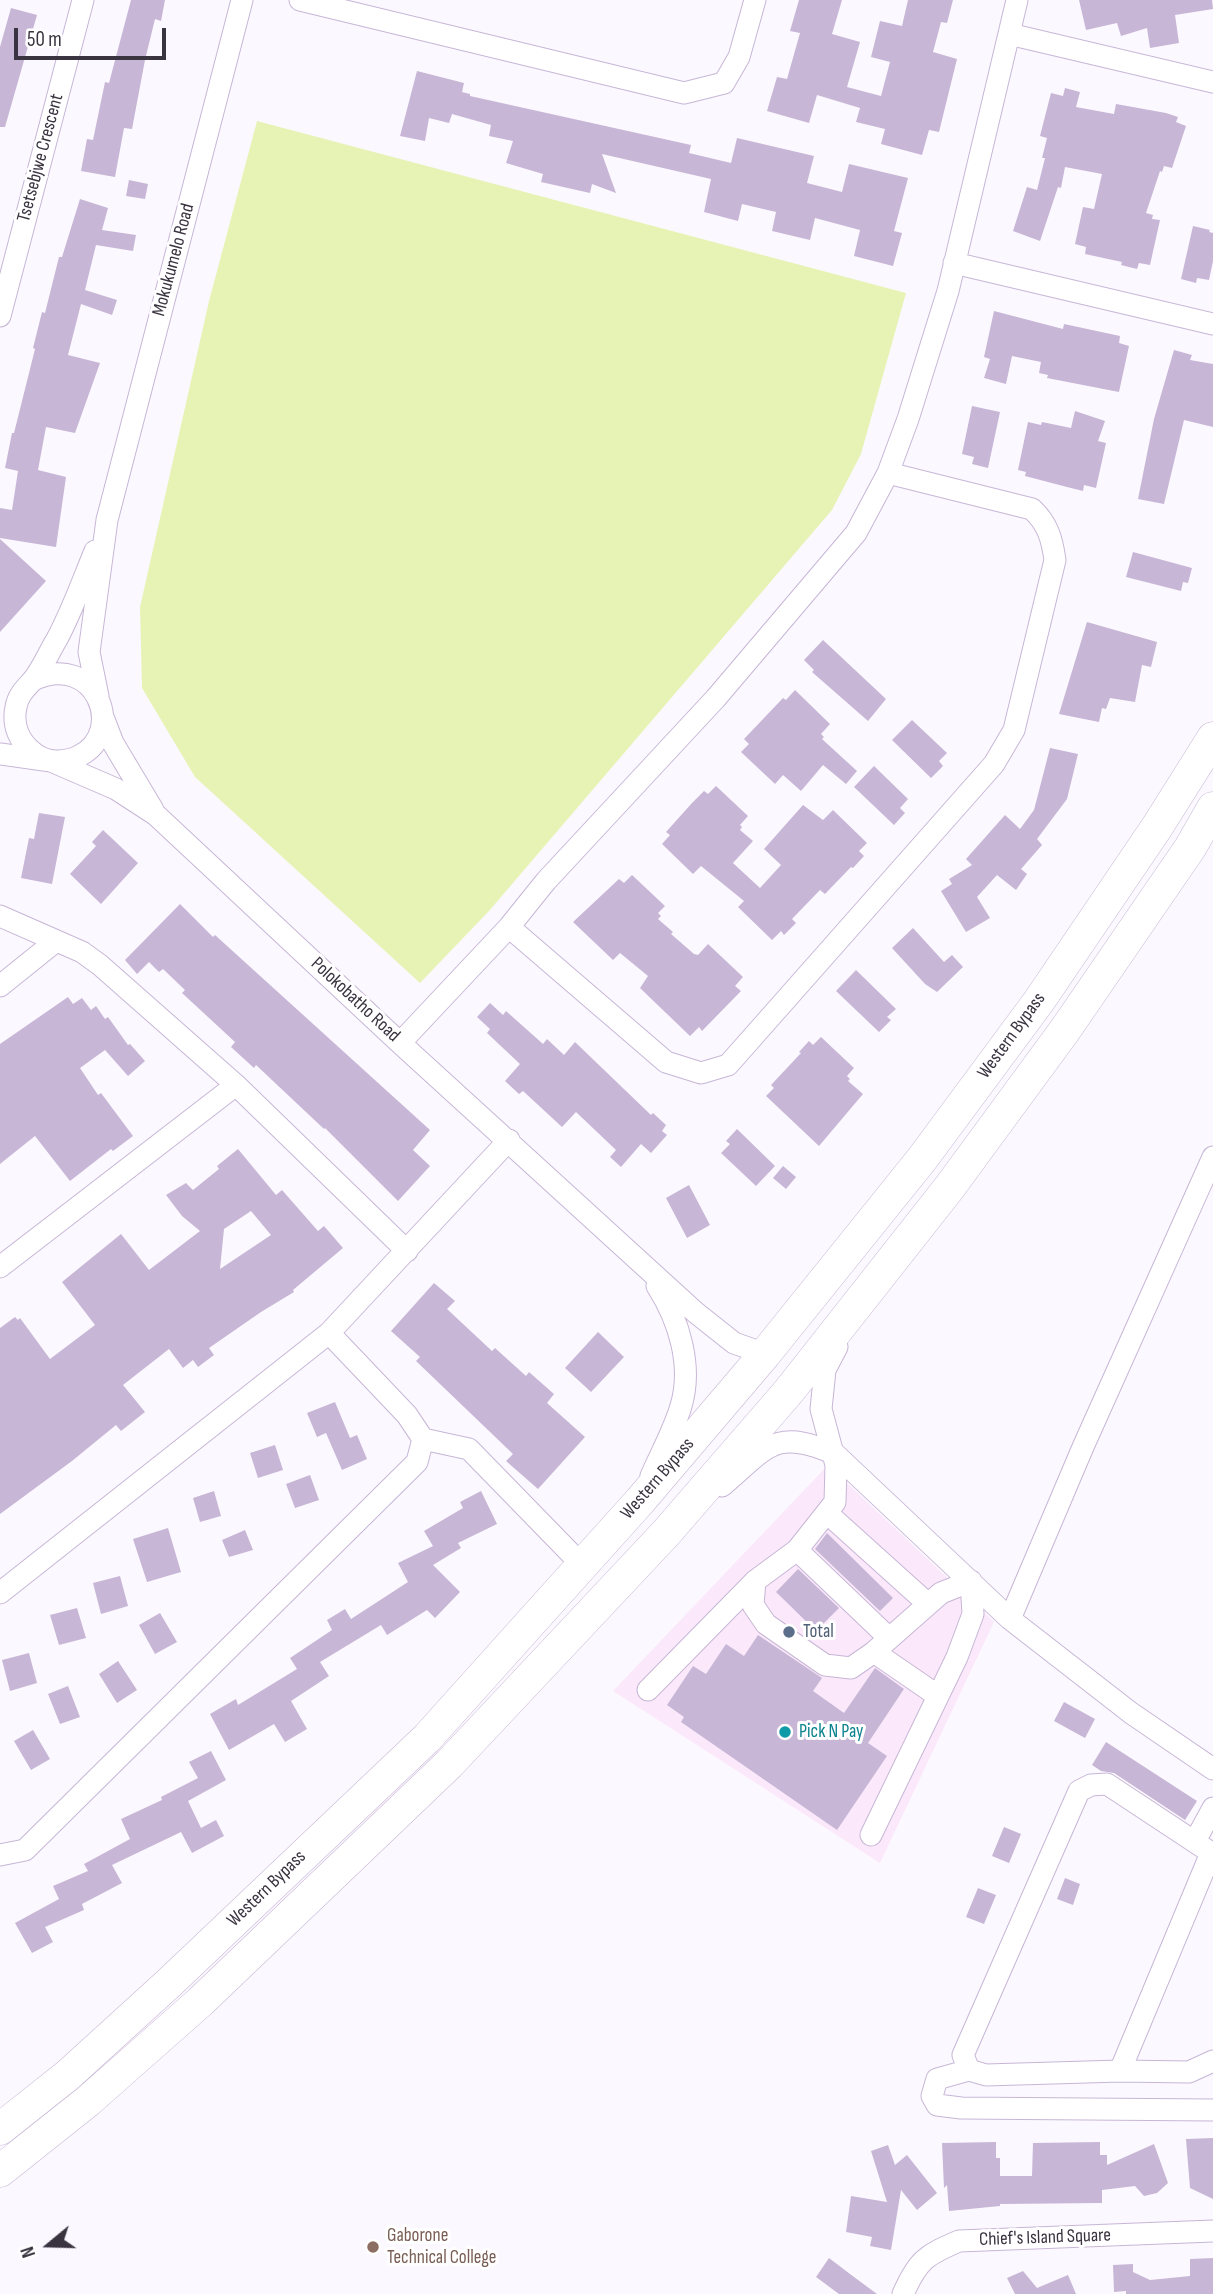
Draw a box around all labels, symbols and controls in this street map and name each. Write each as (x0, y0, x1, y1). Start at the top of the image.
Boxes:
scale bar (18, 14, 170, 58)
text: 50 m (27, 27, 62, 52)
street label: Tsetsebjwe Crescent (13, 91, 69, 225)
street label: Mokukumelo Road (148, 201, 200, 319)
street label: Polokobatho Road (306, 953, 404, 1047)
street label: Western Bypass (973, 989, 1051, 1083)
street label: Western Bypass (616, 1434, 700, 1524)
place label: Total (803, 1621, 834, 1643)
marker: Total (781, 1624, 797, 1640)
place label: Pick N Pay (799, 1721, 863, 1743)
marker: Pick N Pay (777, 1724, 793, 1740)
street label: Western Bypass (223, 1846, 311, 1932)
north arrow (14, 2210, 84, 2280)
street label: Chief's Island Square (979, 2224, 1111, 2252)
place label: Gaborone Technical College (387, 2225, 496, 2269)
marker: Gaborone Technical College (365, 2239, 381, 2255)
text: N (16, 2243, 41, 2261)

